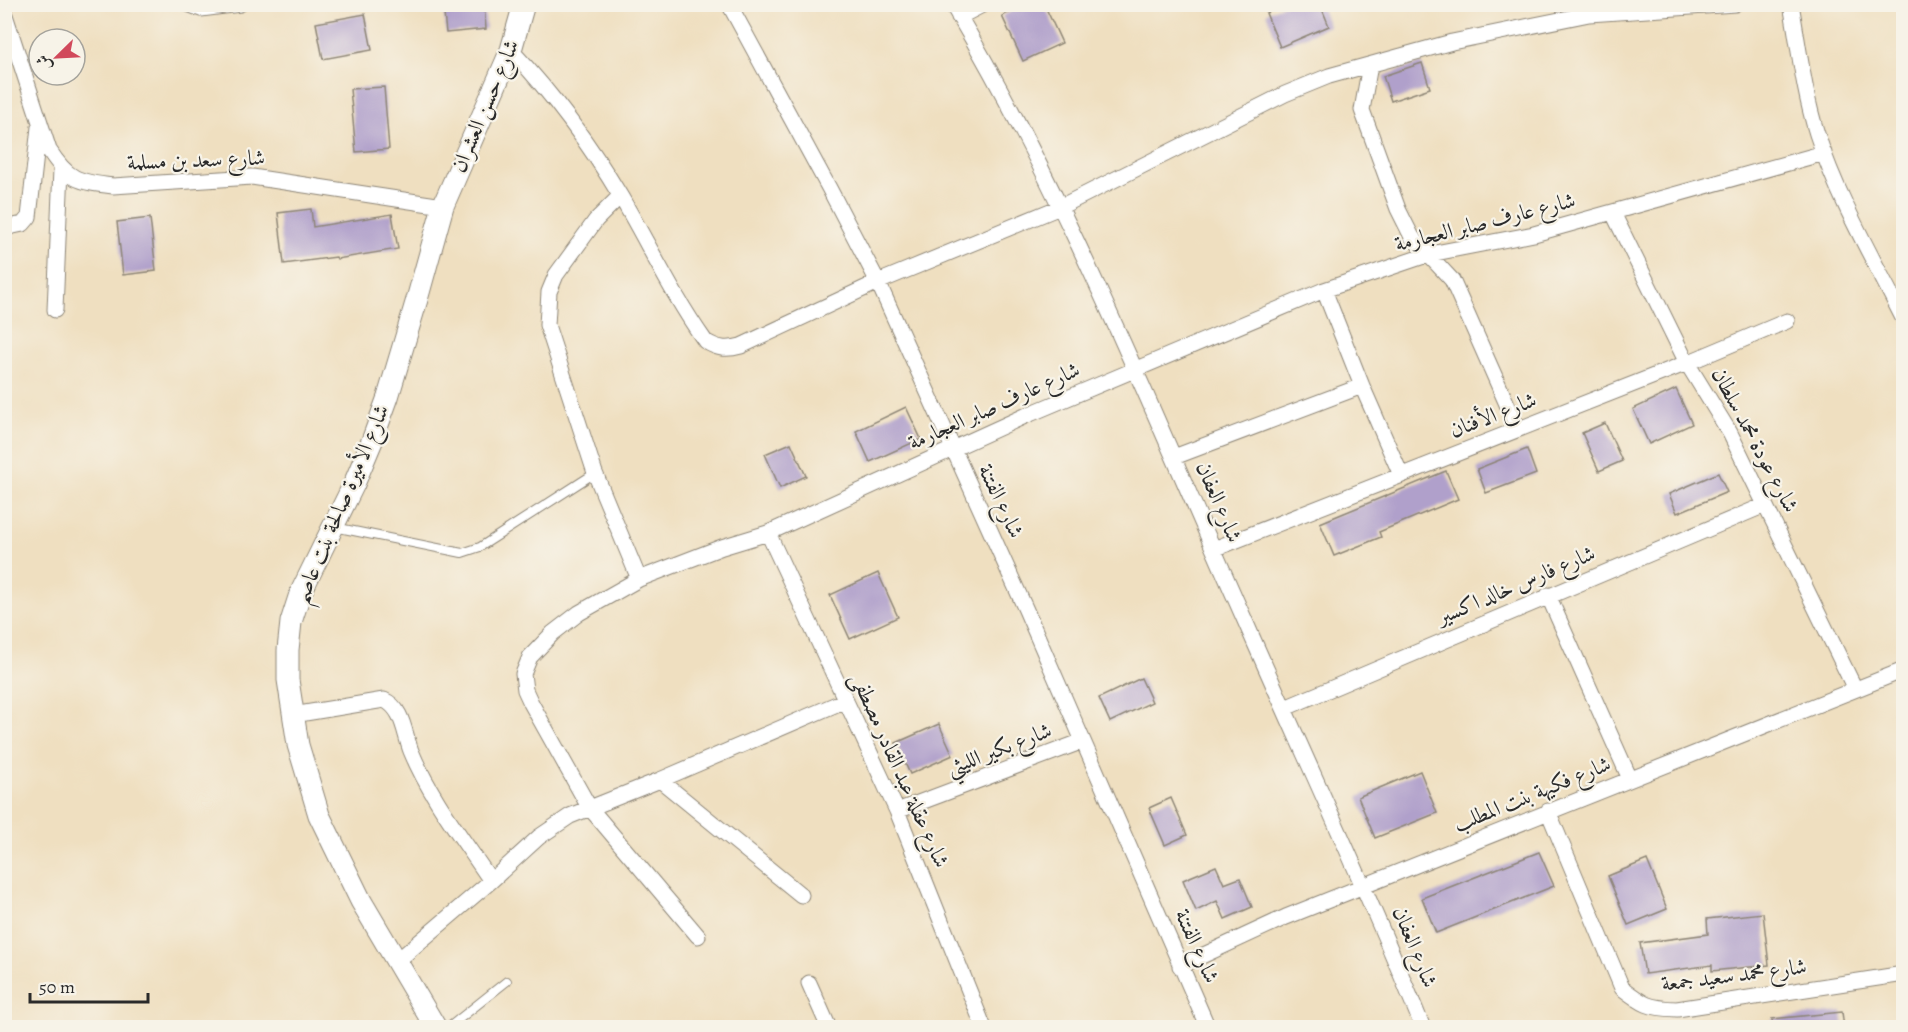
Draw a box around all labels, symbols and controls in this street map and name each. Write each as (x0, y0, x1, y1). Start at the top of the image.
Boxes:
north arrow (27, 27, 87, 87)
street label: شارع حسن العشران (443, 35, 529, 178)
text: ش (31, 51, 57, 74)
street label: شارع سعد بن مسلمة (126, 143, 266, 180)
street label: شارع عارف صابر العجارمة (1391, 185, 1579, 262)
street label: شارع عارف صابر العجارمة (903, 355, 1086, 460)
street label: شارع عودة محمد سلطان (1701, 362, 1806, 519)
street label: شارع الأفنان (1445, 384, 1542, 448)
street label: شارع الأميرة صالحة بنت عاصم (285, 399, 402, 611)
street label: شارع العفان (1186, 457, 1249, 548)
street label: شارع الفتنة (968, 459, 1031, 544)
street label: شارع فارس خالد اكسير (1430, 538, 1601, 635)
street label: شارع عقلة عبد القادر مصطفى (841, 668, 957, 874)
street label: شارع بكير الليثي (942, 715, 1058, 787)
street label: شارع فكيهة بنت المطلب (1449, 749, 1616, 842)
street label: شارع العفان (1382, 902, 1445, 993)
street label: شارع الفتنة (1165, 904, 1227, 989)
street label: شارع محمد سعيد جمعة (1660, 951, 1809, 1002)
scale bar (30, 966, 148, 1004)
text: 50 m (39, 975, 75, 999)

